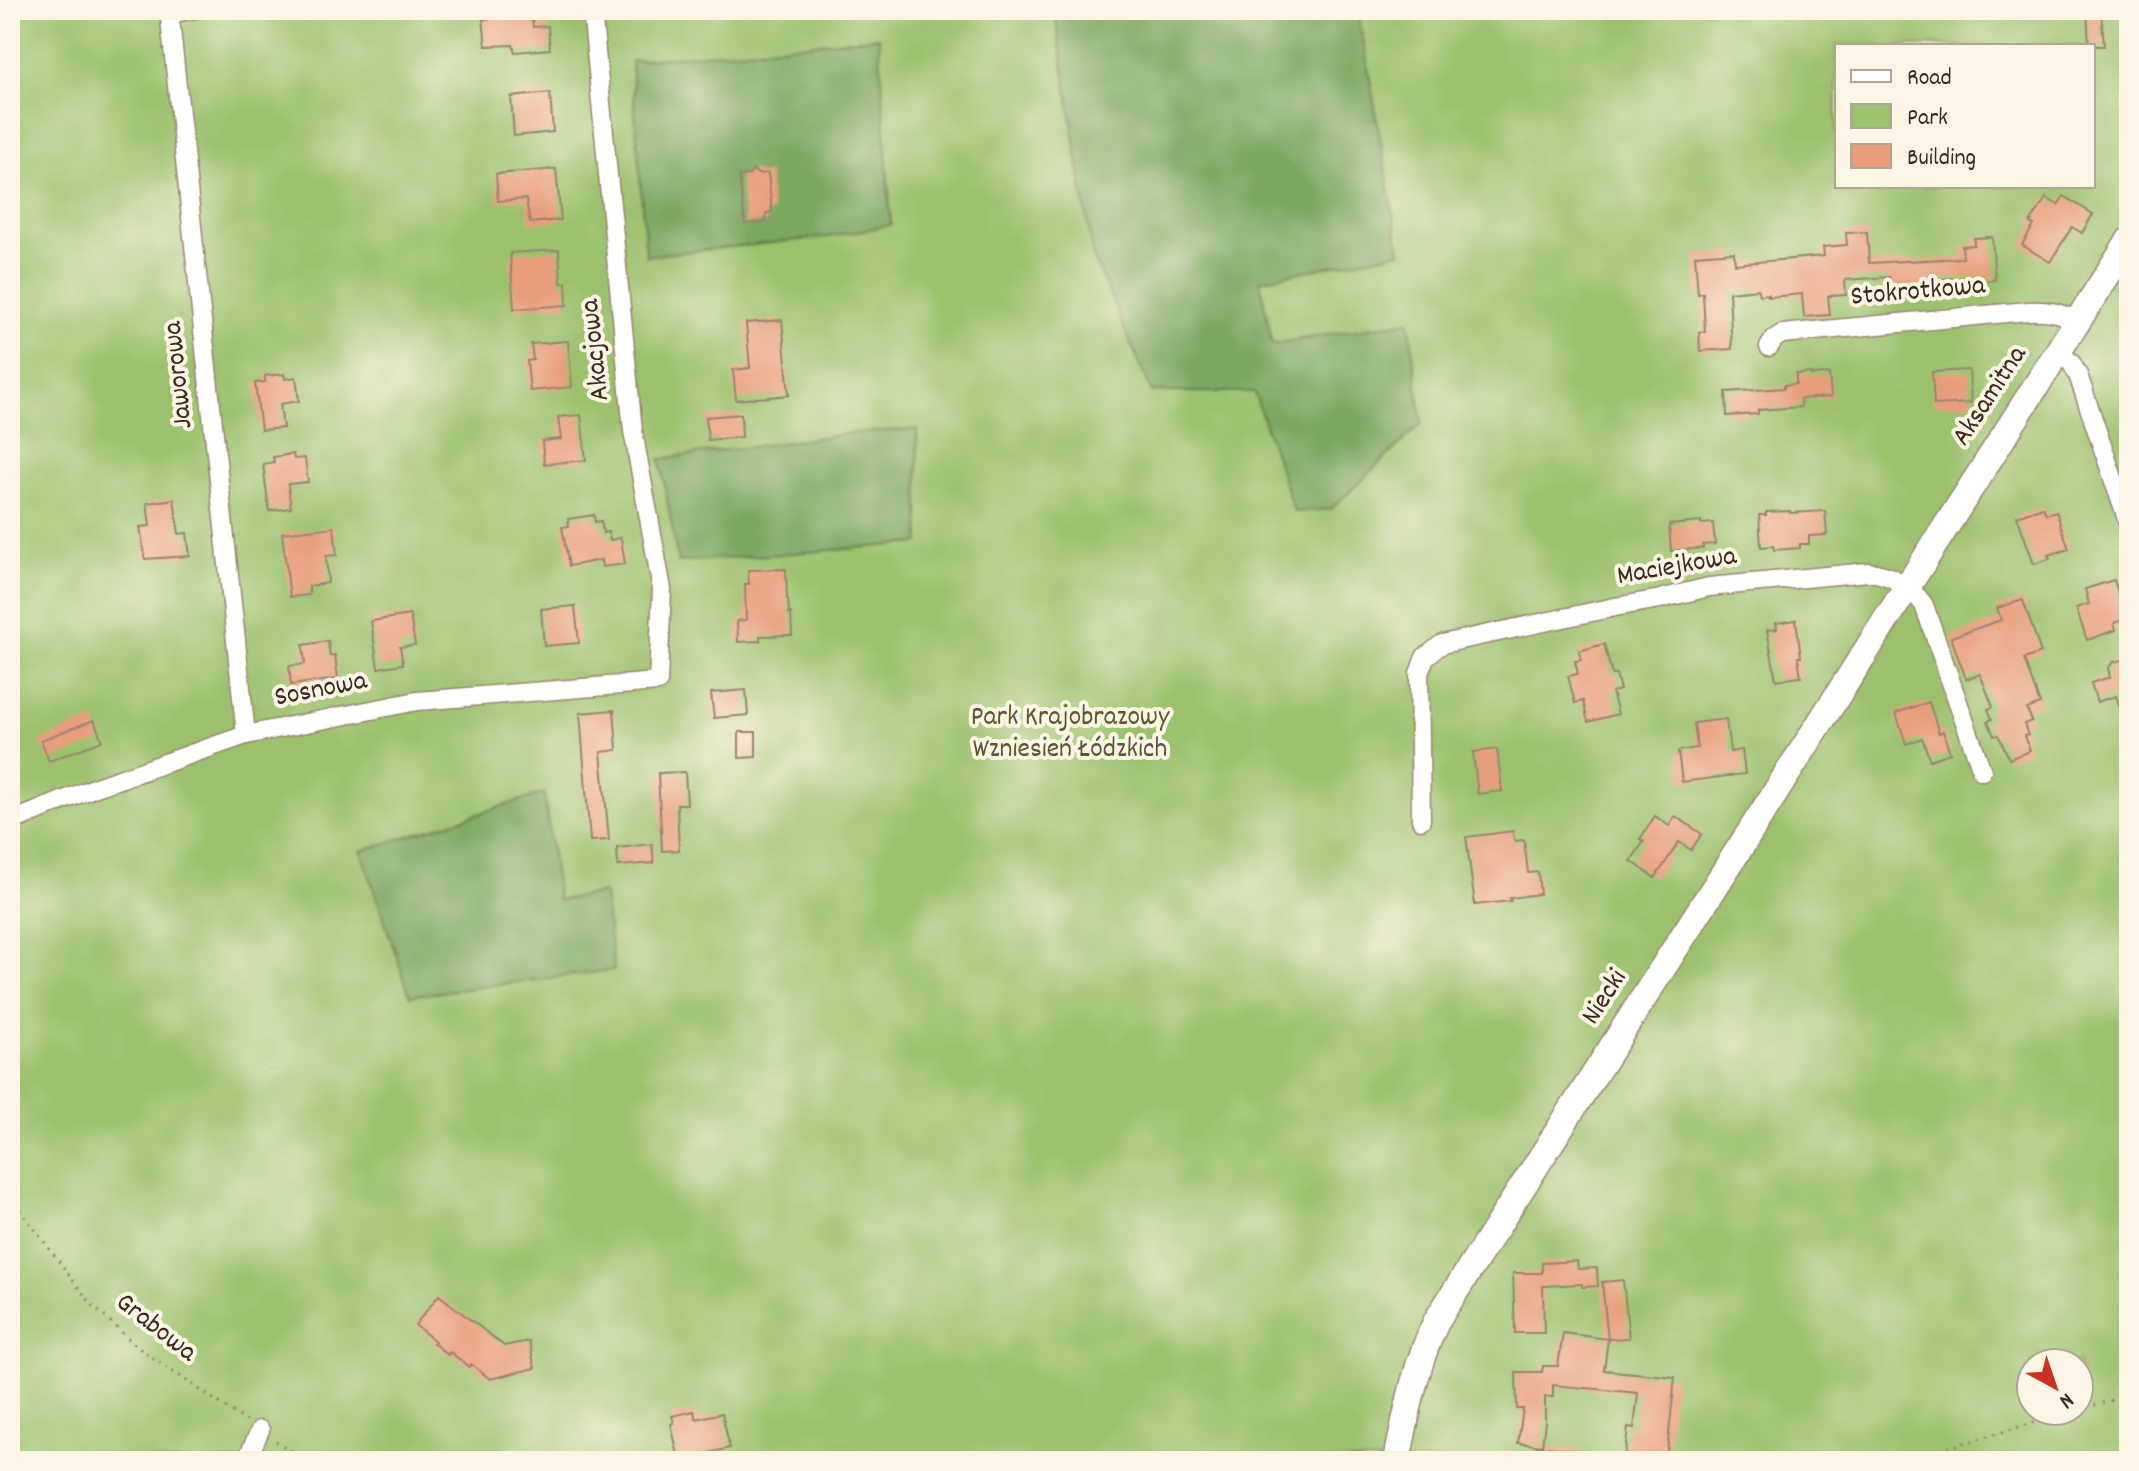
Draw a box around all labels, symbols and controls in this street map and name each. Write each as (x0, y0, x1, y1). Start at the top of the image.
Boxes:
legend (1835, 44, 2095, 188)
text: Road (1907, 62, 1952, 96)
text: Park (1907, 102, 1948, 136)
text: Building (1907, 142, 1976, 176)
street label: Stokrotkowa (1849, 267, 1988, 319)
street label: Akacjowa (572, 296, 622, 403)
street label: Jaworowa (154, 318, 206, 431)
street label: Aksamitna (1944, 338, 2039, 455)
street label: Maciejkowa (1614, 538, 1741, 598)
street label: Sosnowa (271, 662, 371, 720)
park label: Park Krajobrazowy Wzniesień Łódzkich (971, 699, 1170, 771)
street label: Niecki (1573, 962, 1639, 1034)
street label: Grabowa (106, 1284, 205, 1374)
north arrow (2015, 1347, 2095, 1427)
text: N (2051, 1384, 2080, 1415)

